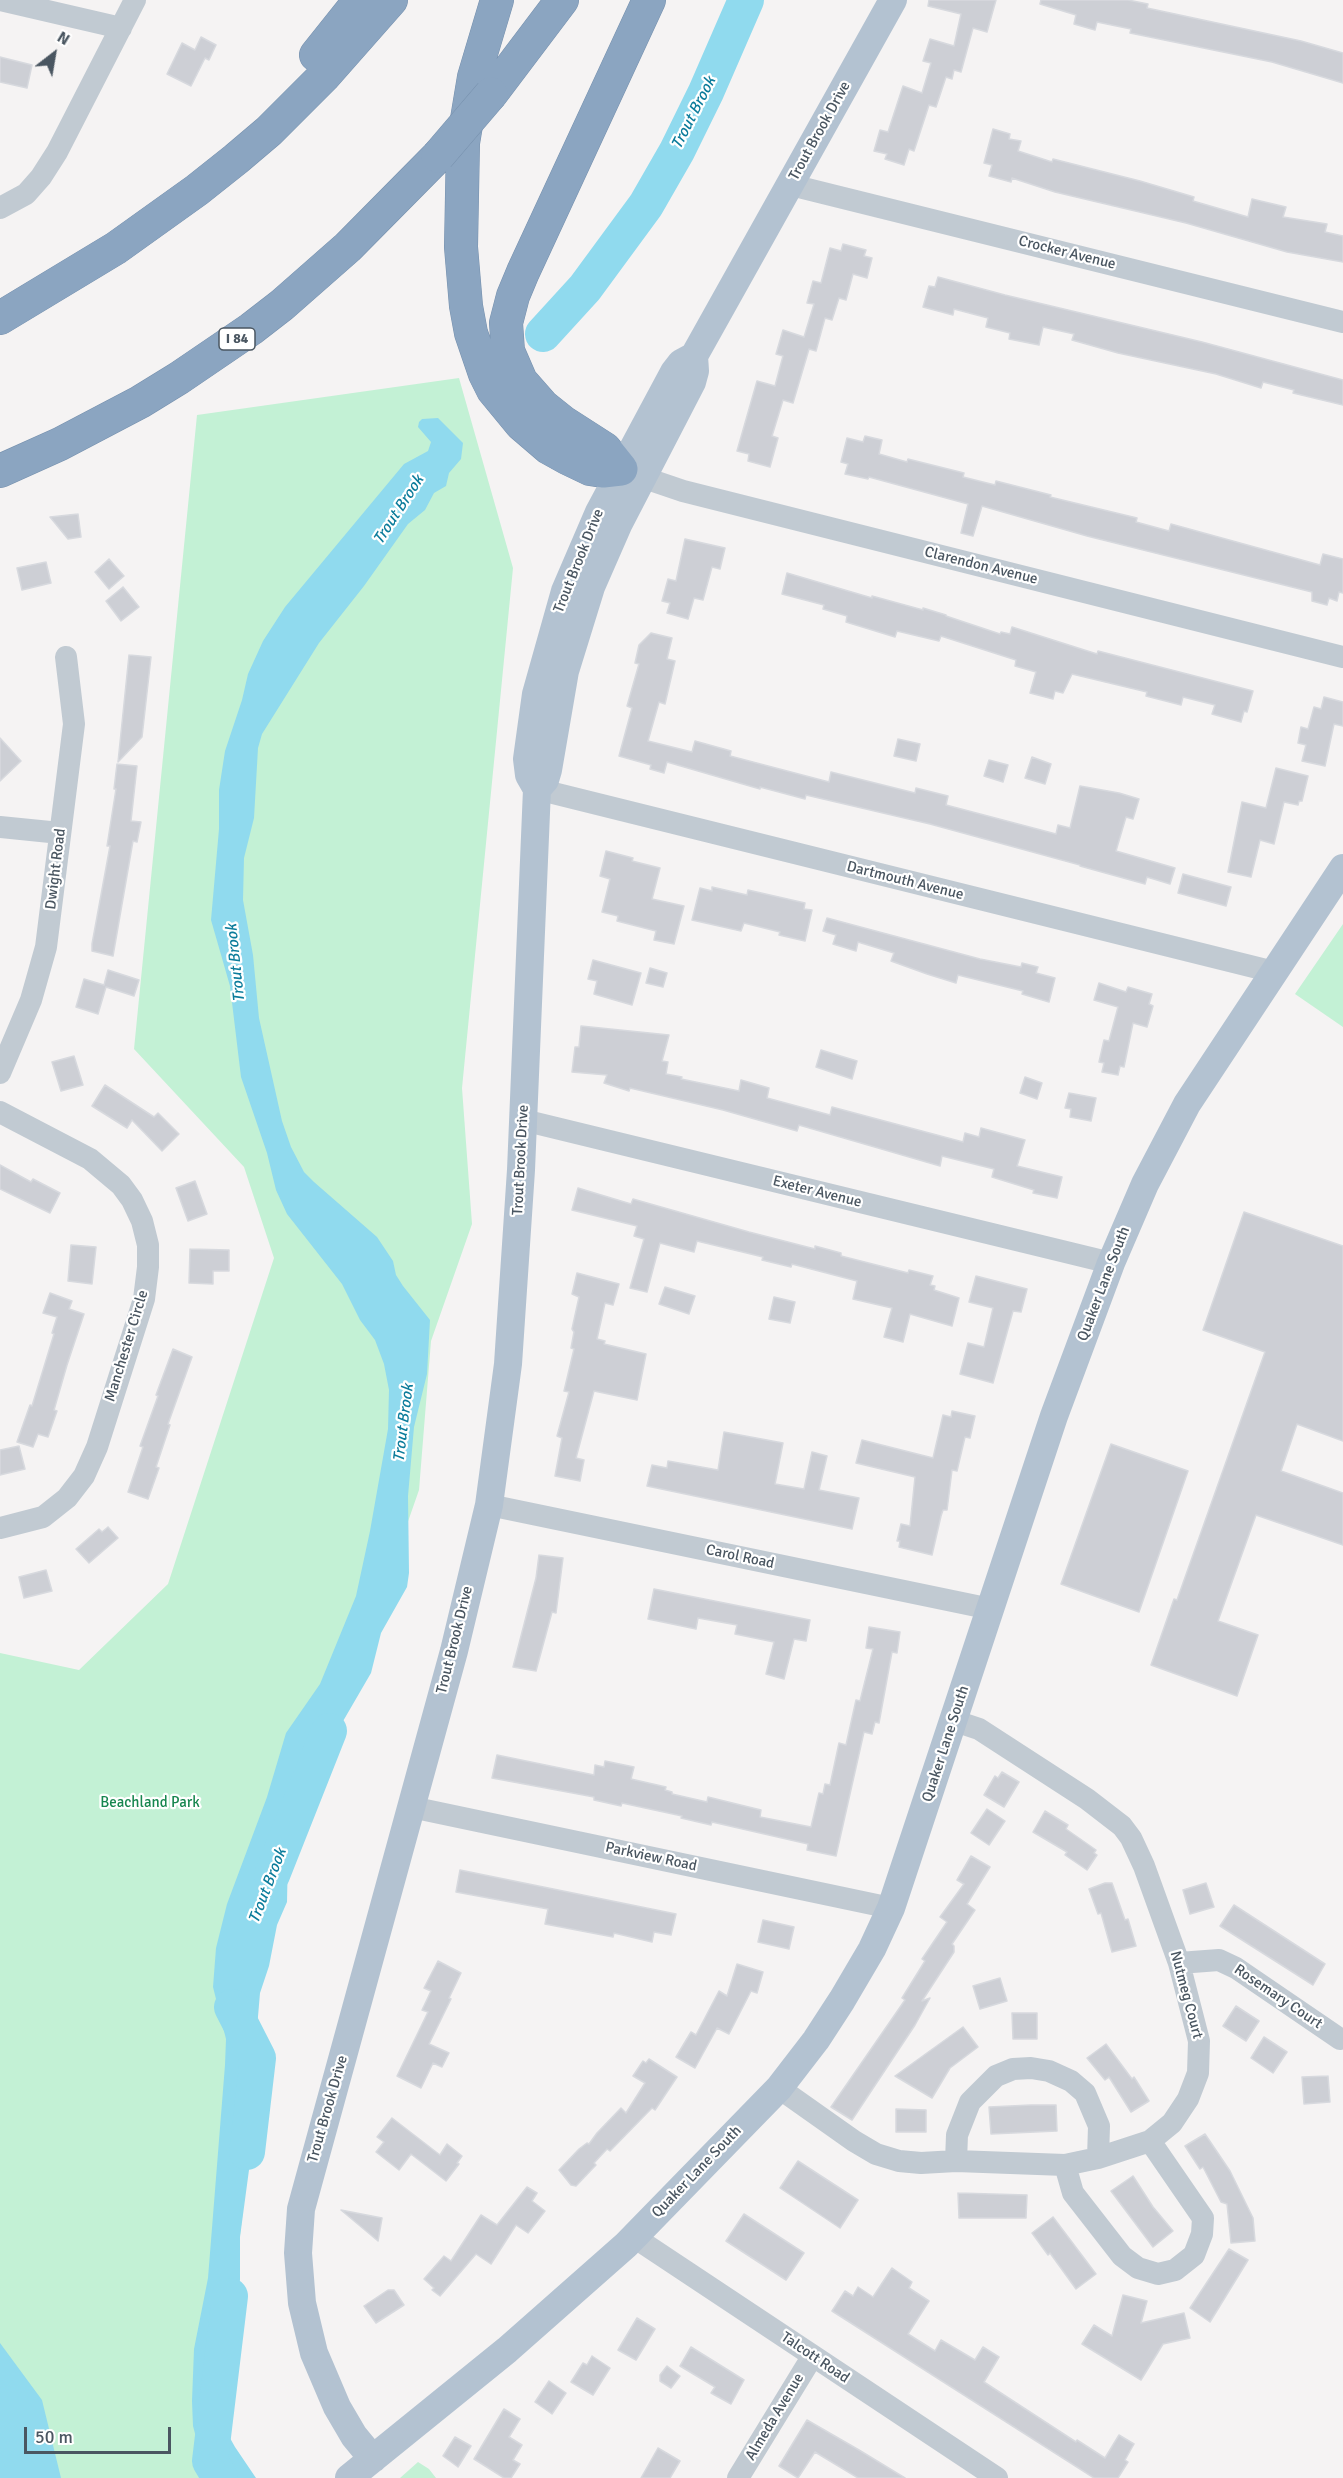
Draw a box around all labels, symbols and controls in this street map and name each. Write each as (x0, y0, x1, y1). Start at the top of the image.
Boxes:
north arrow (24, 24, 84, 84)
text: N (53, 27, 73, 50)
water label: Trout Brook (668, 74, 720, 152)
street label: Trout Brook Drive (785, 78, 855, 184)
street label: Crocker Avenue (1016, 232, 1118, 274)
road number: I 84 (219, 328, 255, 350)
water label: Trout Brook (370, 472, 428, 548)
street label: Trout Brook Drive (550, 506, 608, 616)
street label: Clarendon Avenue (922, 543, 1040, 589)
street label: Dwight Road (42, 827, 70, 911)
street label: Dartmouth Avenue (845, 858, 965, 904)
water label: Trout Brook (222, 923, 250, 1003)
street label: Trout Brook Drive (509, 1104, 533, 1216)
street label: Exeter Avenue (771, 1172, 863, 1212)
street label: Quaker Lane South (1074, 1224, 1134, 1344)
street label: Manchester Circle (101, 1288, 153, 1404)
water label: Trout Brook (390, 1383, 418, 1463)
street label: Carol Road (704, 1541, 776, 1573)
street label: Trout Brook Drive (433, 1584, 477, 1696)
street label: Quaker Lane South (919, 1684, 973, 1804)
park label: Beachland Park (100, 1794, 200, 1812)
street label: Parkview Road (604, 1839, 698, 1875)
water label: Trout Brook (245, 1846, 291, 1926)
street label: Nutmeg Court (1166, 1949, 1206, 2041)
street label: Rosemary Court (1230, 1961, 1326, 2033)
street label: Trout Brook Drive (304, 2053, 352, 2165)
street label: Quaker Lane South (648, 2122, 746, 2222)
street label: Talcott Road (777, 2329, 853, 2387)
street label: Almeda Avenue (742, 2370, 808, 2464)
scale bar (27, 2415, 174, 2453)
text: 50 m (35, 2426, 73, 2448)

